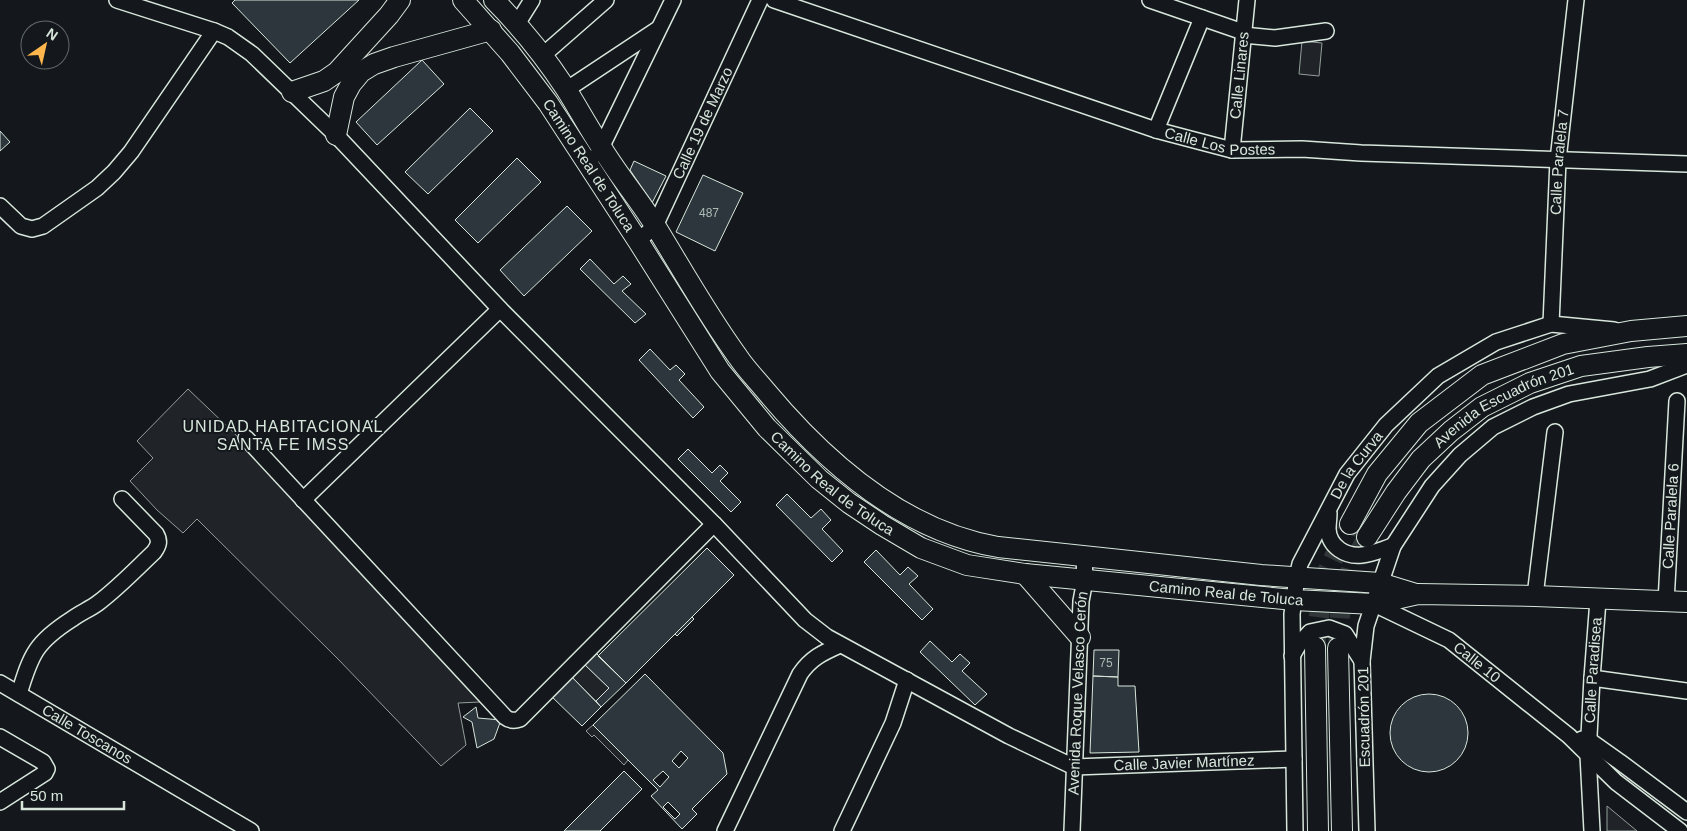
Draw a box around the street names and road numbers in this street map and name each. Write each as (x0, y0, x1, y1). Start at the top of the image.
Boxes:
street label: Calle Linares (1226, 31, 1252, 120)
street label: Calle 19 de Marzo (669, 64, 736, 182)
street label: Camino Real de Toluca (540, 95, 639, 235)
street label: Calle Paralela 7 (1547, 108, 1572, 215)
street label: Calle Los Postes (1163, 124, 1275, 158)
street label: Avenida Escuadrón 201 (1430, 360, 1576, 451)
street label: De la Curva (1327, 427, 1386, 502)
street label: Camino Real de Toluca (768, 428, 898, 539)
street label: Calle Paralela 6 (1659, 463, 1682, 569)
street label: Camino Real de Toluca (1148, 577, 1304, 608)
street label: Avenida Roque Velasco Cerón (1064, 590, 1091, 795)
street label: Calle Paradisea (1581, 616, 1605, 724)
street label: Calle 10 (1450, 638, 1504, 686)
street label: Escuadrón 201 (1354, 666, 1373, 768)
street label: Calle Toscanos (39, 701, 135, 767)
street label: Calle Javier Martínez (1113, 751, 1255, 774)

